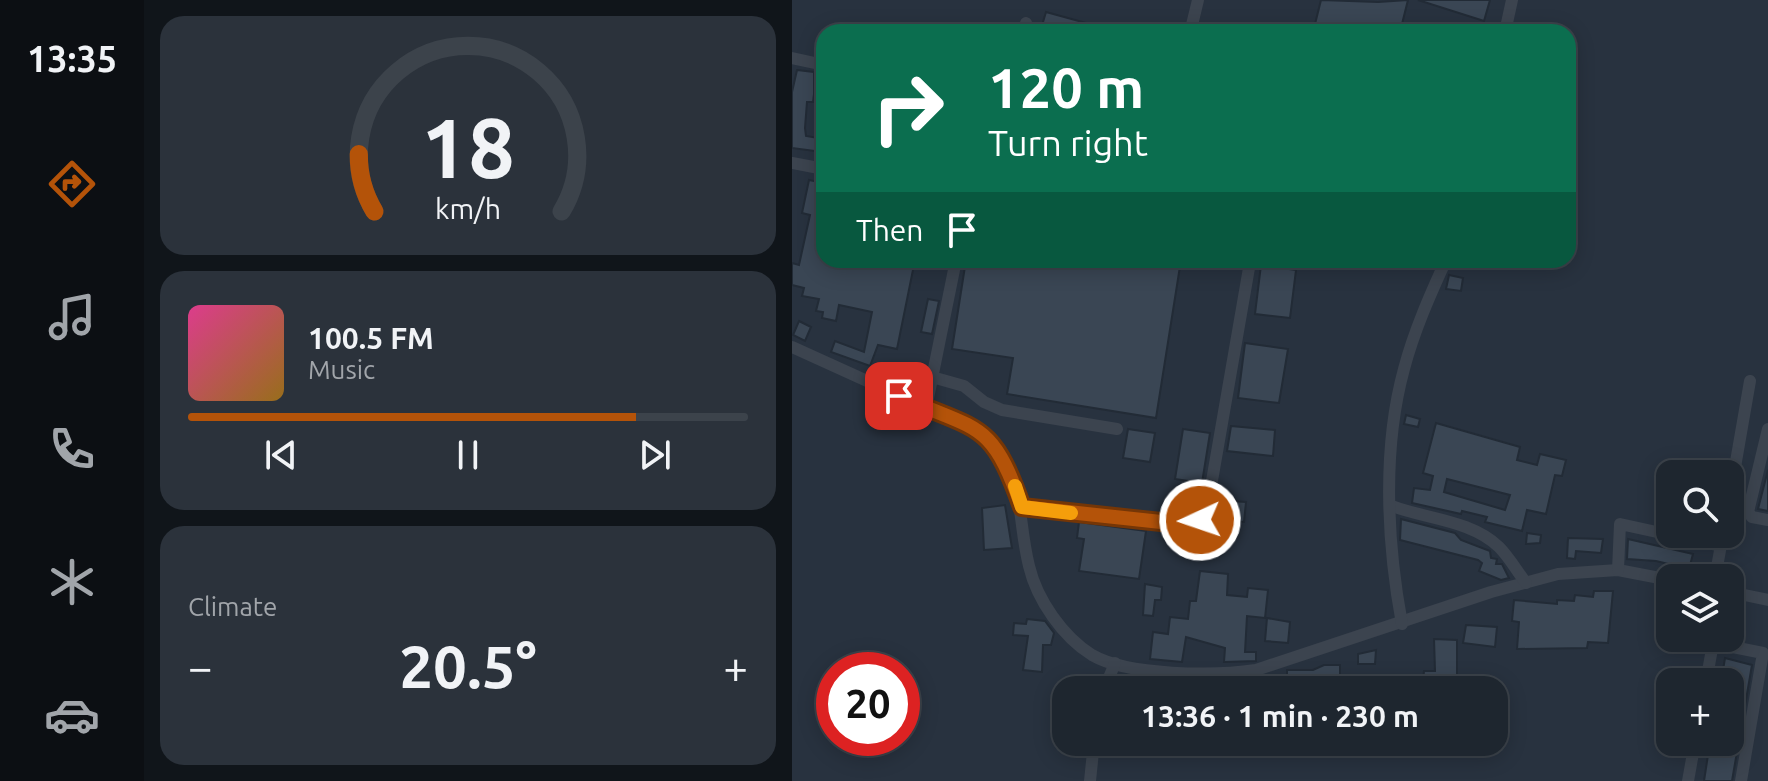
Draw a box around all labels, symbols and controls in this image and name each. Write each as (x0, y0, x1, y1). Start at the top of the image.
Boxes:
text: 13:35 (27, 38, 117, 79)
icon: right (856, 56, 960, 160)
text: 120 m (988, 56, 1144, 119)
text: 18 (421, 99, 515, 193)
text: Turn right (988, 122, 1148, 163)
icon: directions (44, 156, 100, 212)
text: km/h (435, 192, 501, 224)
icon: arrive (940, 208, 984, 252)
text: Then (856, 213, 924, 247)
icon: music (44, 289, 100, 345)
text: 100.5 FM (308, 321, 434, 355)
text: Music (308, 355, 375, 384)
pin (865, 362, 933, 430)
icon: arrive (877, 374, 921, 418)
icon: phone (44, 421, 100, 477)
icon: previous (259, 433, 303, 477)
icon: pause (446, 433, 490, 477)
icon: next (633, 433, 677, 477)
map controls (1656, 460, 1744, 756)
button: search (1656, 460, 1744, 548)
position arrow (1158, 478, 1242, 562)
icon: climate (44, 554, 100, 610)
button: layers (1656, 564, 1744, 652)
text: Climate (188, 592, 277, 621)
text: 20.5° (399, 632, 537, 699)
text: − (188, 642, 213, 691)
text: + (723, 642, 748, 691)
speed limit sign: 20 (816, 652, 920, 756)
button: + (1656, 668, 1744, 756)
icon: car (44, 687, 100, 743)
text: 13:36 · 1 min · 230 m (1141, 699, 1419, 733)

